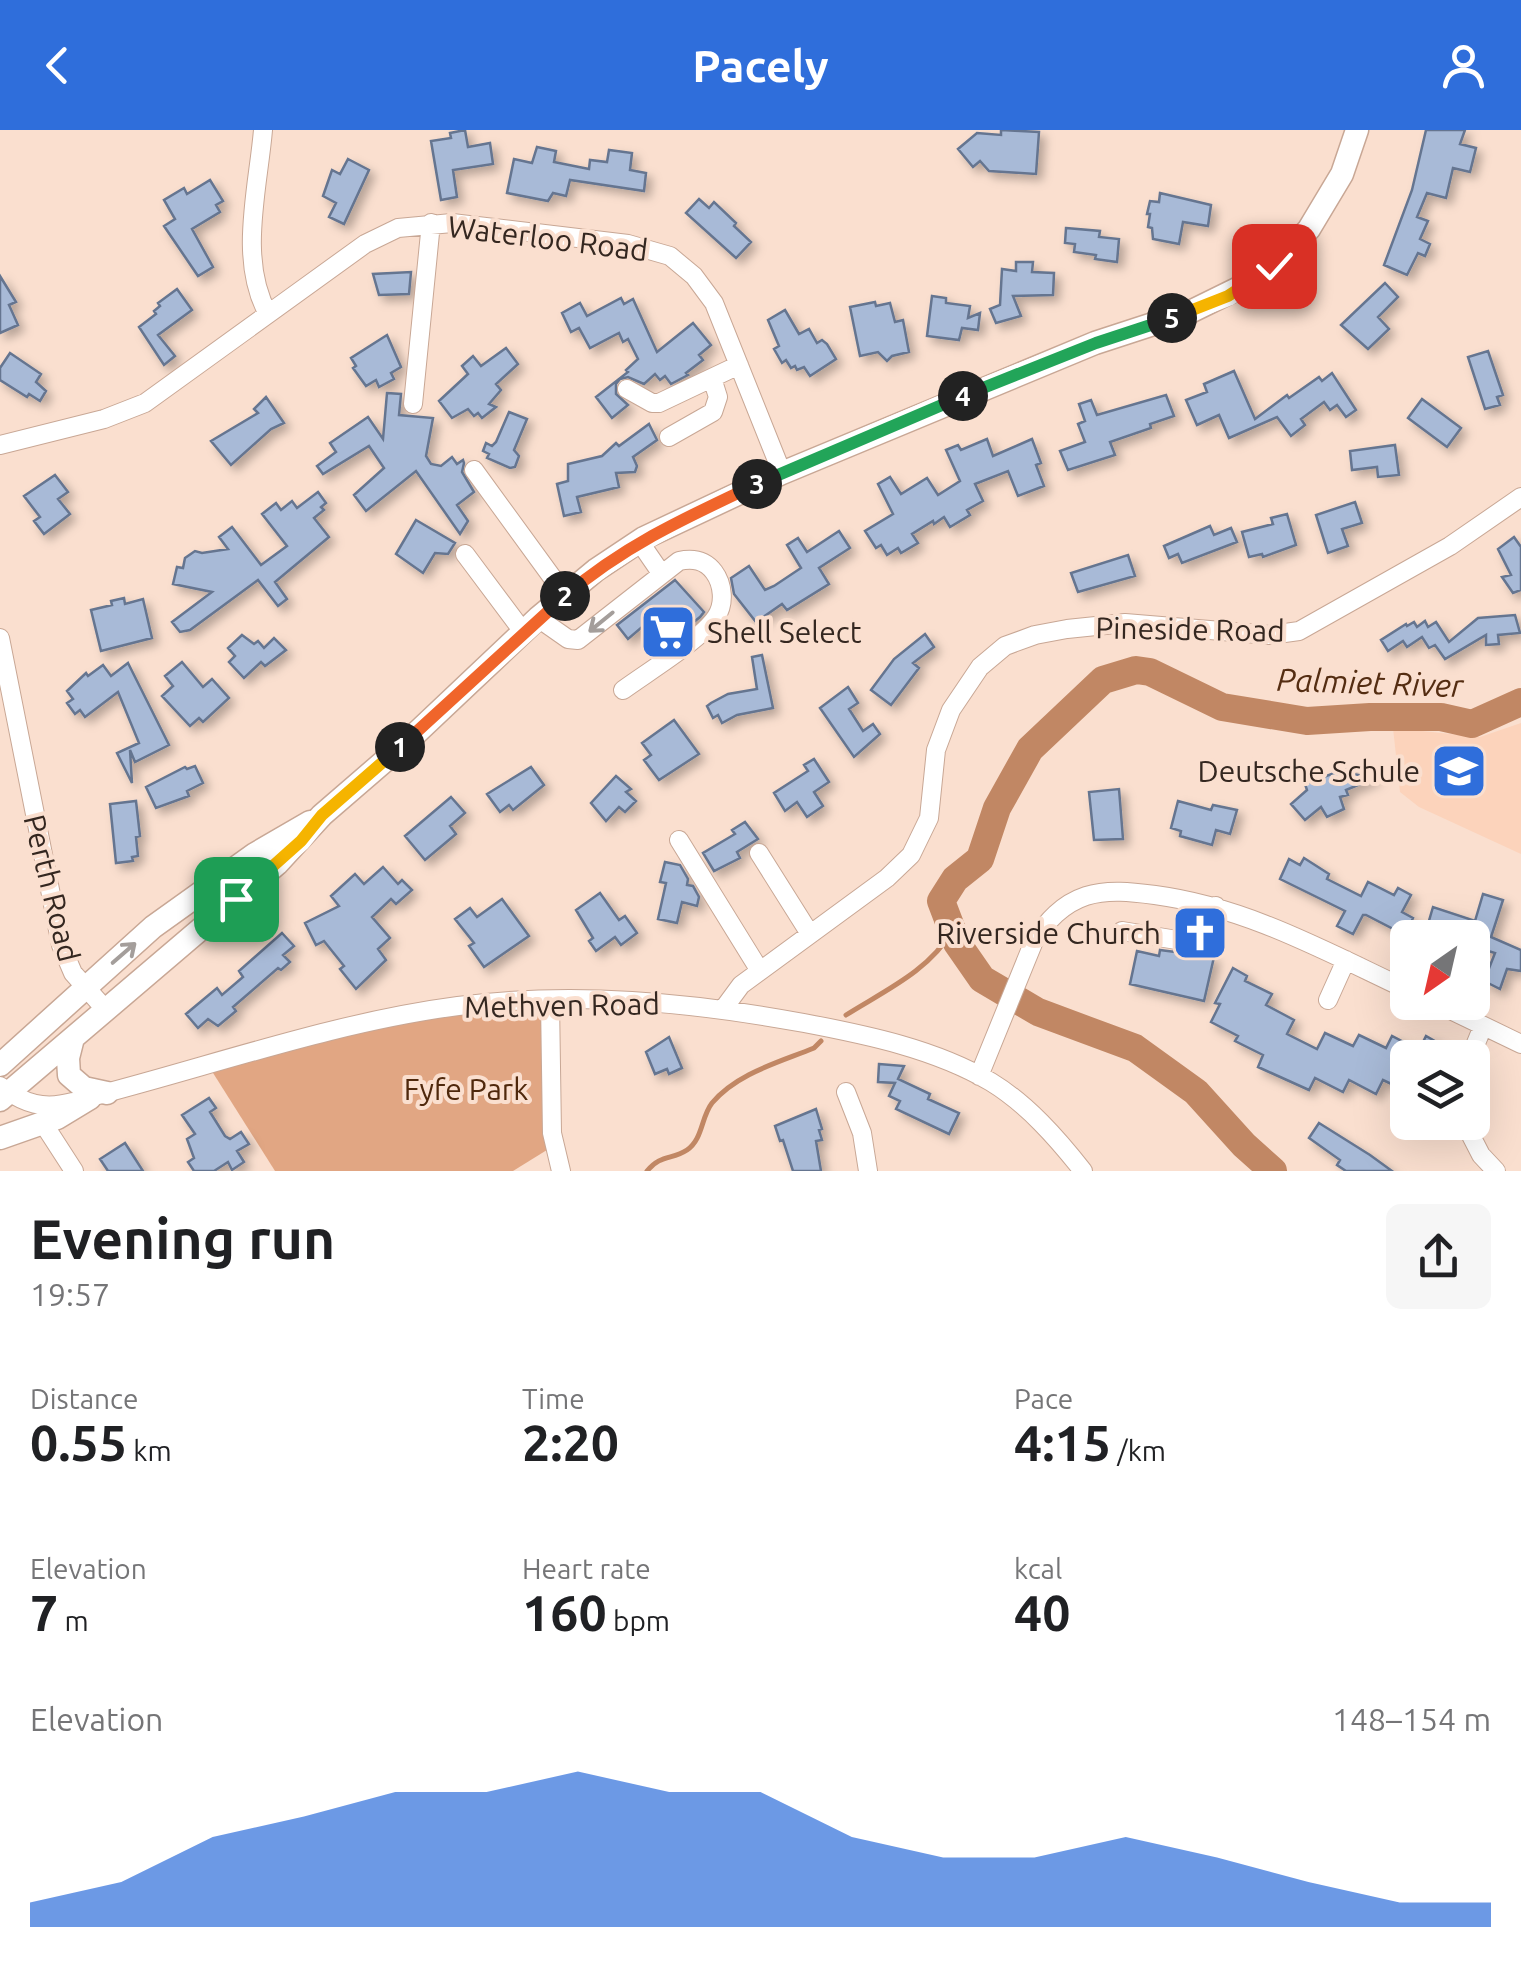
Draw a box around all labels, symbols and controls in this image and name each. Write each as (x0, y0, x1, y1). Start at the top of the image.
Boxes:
icon: back (30, 38, 85, 93)
icon: person (1436, 38, 1491, 93)
text: Pacely (692, 40, 829, 91)
street label: Waterloo Road (446, 209, 650, 267)
pin (1232, 224, 1317, 309)
icon: check (1247, 239, 1302, 294)
pin: 5 (1147, 293, 1197, 343)
text: 5 (1164, 302, 1180, 333)
pin: 4 (938, 371, 988, 421)
text: 4 (955, 380, 971, 411)
pin: 3 (732, 459, 782, 509)
text: 3 (749, 468, 765, 499)
pin: 2 (540, 571, 590, 621)
text: 2 (557, 580, 573, 611)
supermarket icon: Shell Select (638, 602, 698, 662)
street label: Pineside Road (1095, 610, 1285, 648)
one-way arrow (589, 611, 615, 633)
place label: Shell Select (707, 615, 862, 649)
water label: Palmiet River (1276, 661, 1465, 703)
pin: 1 (375, 722, 425, 772)
text: 1 (392, 731, 408, 762)
school or university icon: Deutsche Schule (1429, 741, 1489, 801)
place label: Deutsche Schule (1197, 754, 1420, 788)
street label: Perth Road (17, 811, 87, 965)
pin (194, 857, 279, 942)
icon: arrive (209, 872, 264, 927)
church icon: Riverside Church (1170, 903, 1230, 963)
place label: Riverside Church (936, 916, 1161, 950)
north arrow (1390, 920, 1490, 1020)
map controls (1390, 920, 1490, 1140)
one-way arrow (111, 941, 136, 964)
street label: Methven Road (464, 986, 660, 1024)
button: layers (1390, 1040, 1490, 1140)
park label: Fyfe Park (404, 1072, 528, 1106)
button: share (1386, 1204, 1491, 1309)
text: Evening run (30, 1208, 335, 1269)
text: 19:57 (30, 1276, 110, 1312)
text: Distance (30, 1383, 138, 1414)
text: Time (522, 1383, 585, 1414)
text: Pace (1014, 1383, 1073, 1414)
text: 0.55 (30, 1414, 127, 1470)
text: 2:20 (522, 1414, 619, 1470)
text: 4:15 (1014, 1414, 1111, 1470)
text: km (127, 1435, 172, 1466)
text: /km (1111, 1435, 1166, 1466)
text: Elevation (30, 1553, 147, 1584)
text: Heart rate (522, 1553, 651, 1584)
text: kcal (1014, 1553, 1062, 1584)
text: 7 (30, 1584, 58, 1640)
text: 160 (522, 1584, 607, 1640)
text: 40 (1014, 1584, 1070, 1640)
text: m (58, 1605, 89, 1636)
text: bpm (607, 1605, 670, 1636)
text: Elevation (30, 1701, 163, 1737)
text: 148–154 m (1332, 1701, 1491, 1737)

